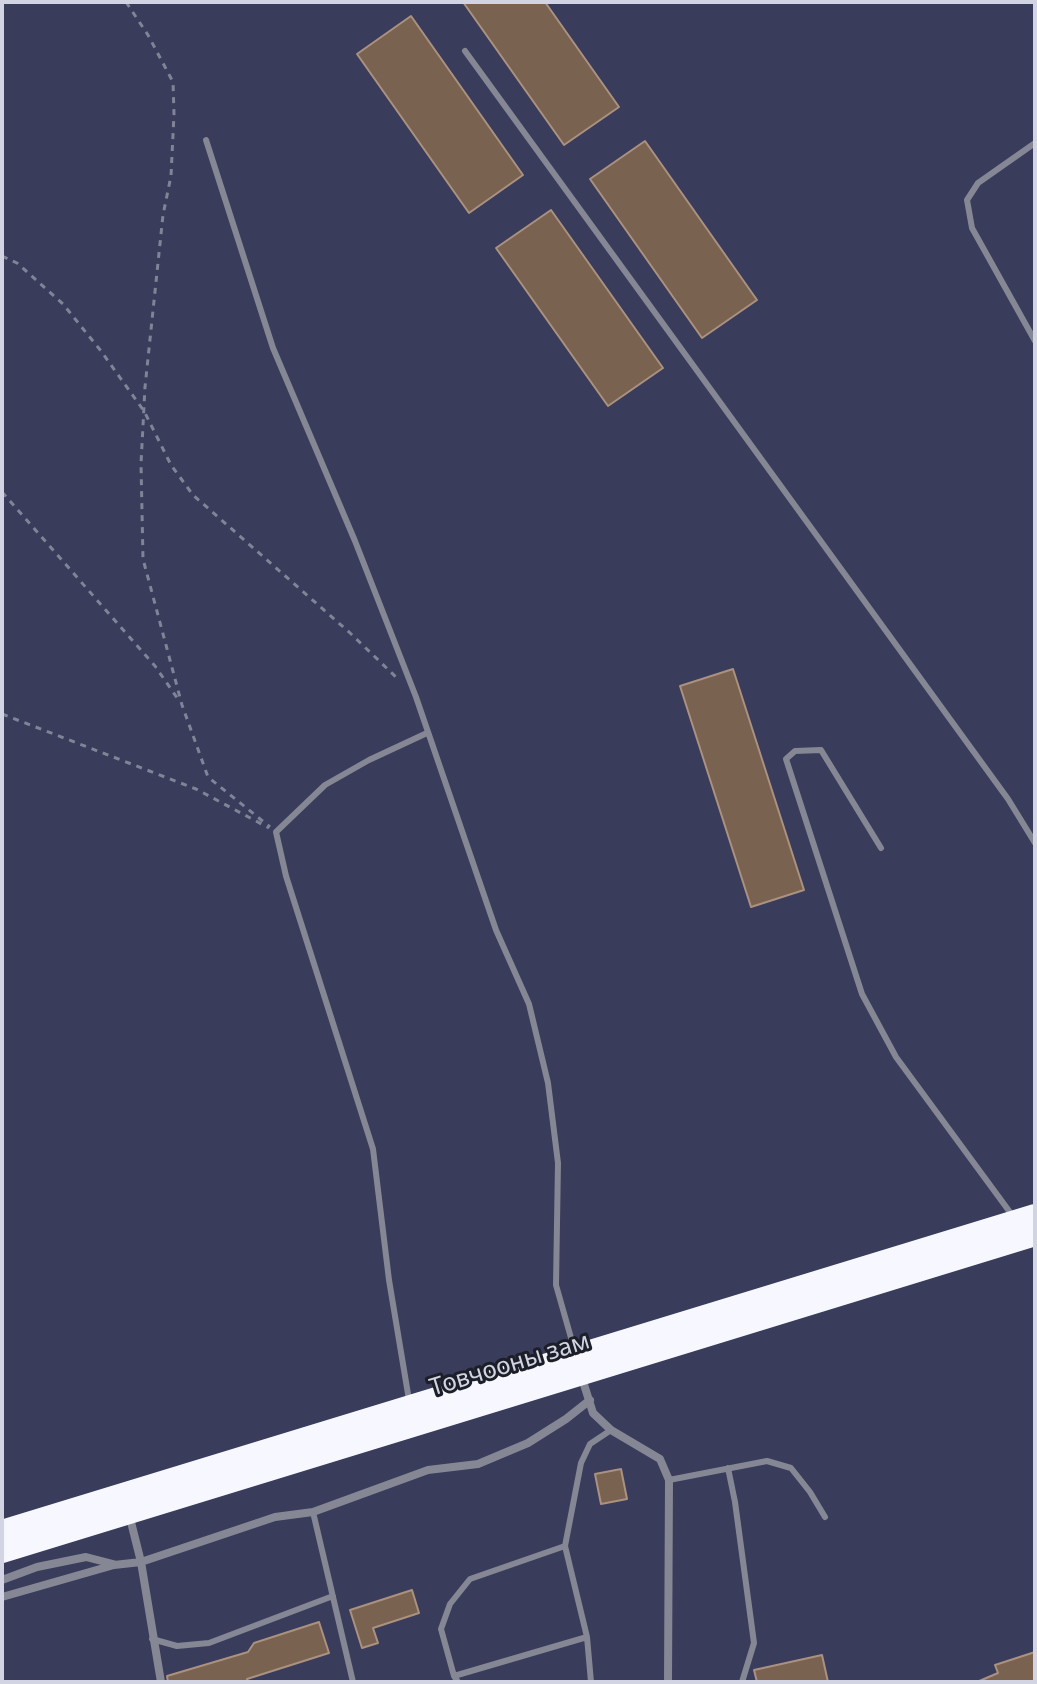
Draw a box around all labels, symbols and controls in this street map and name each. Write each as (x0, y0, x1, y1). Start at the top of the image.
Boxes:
street label: Товчооны зам (427, 1327, 593, 1403)

